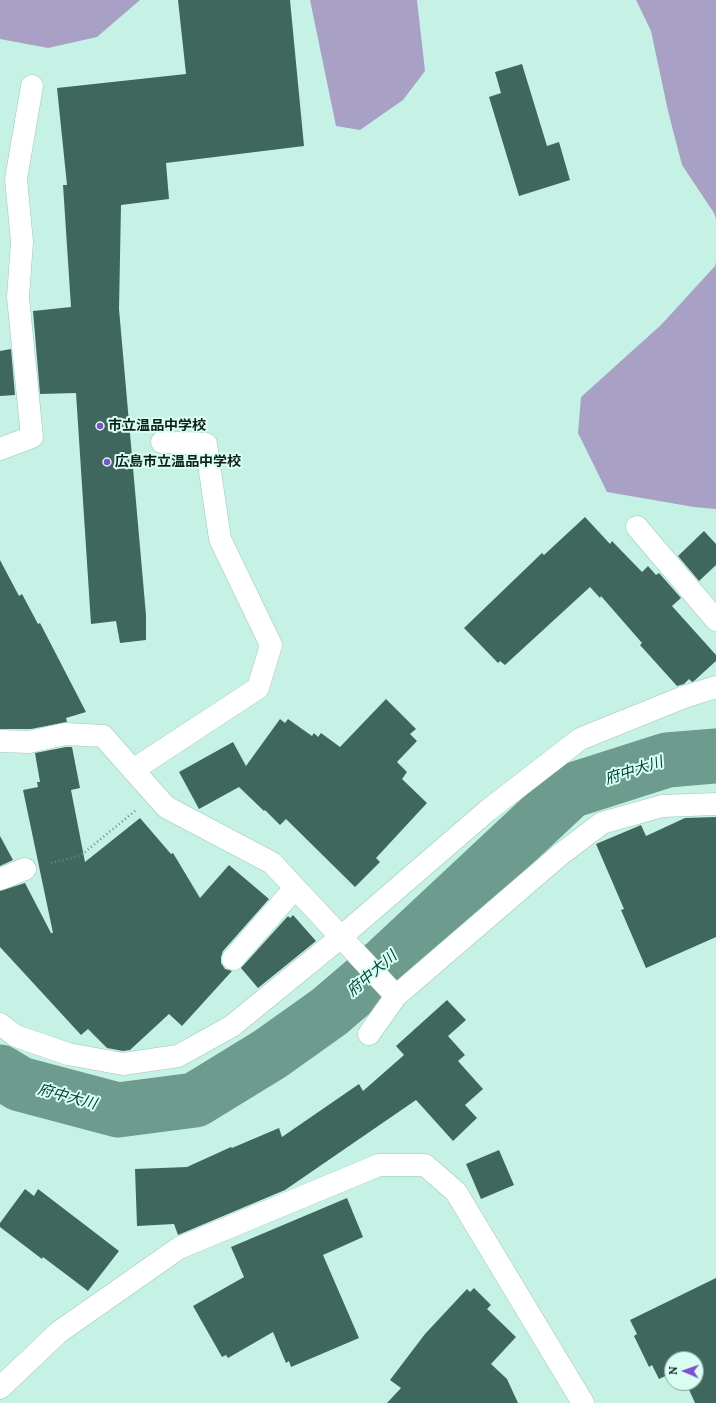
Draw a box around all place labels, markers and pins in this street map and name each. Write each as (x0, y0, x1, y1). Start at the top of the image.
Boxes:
place label: 市立温品中学校 (108, 418, 206, 434)
marker: 市立温品中学校 (95, 421, 105, 431)
place label: 広島市立温品中学校 (115, 454, 241, 470)
marker: 広島市立温品中学校 (102, 457, 112, 467)

